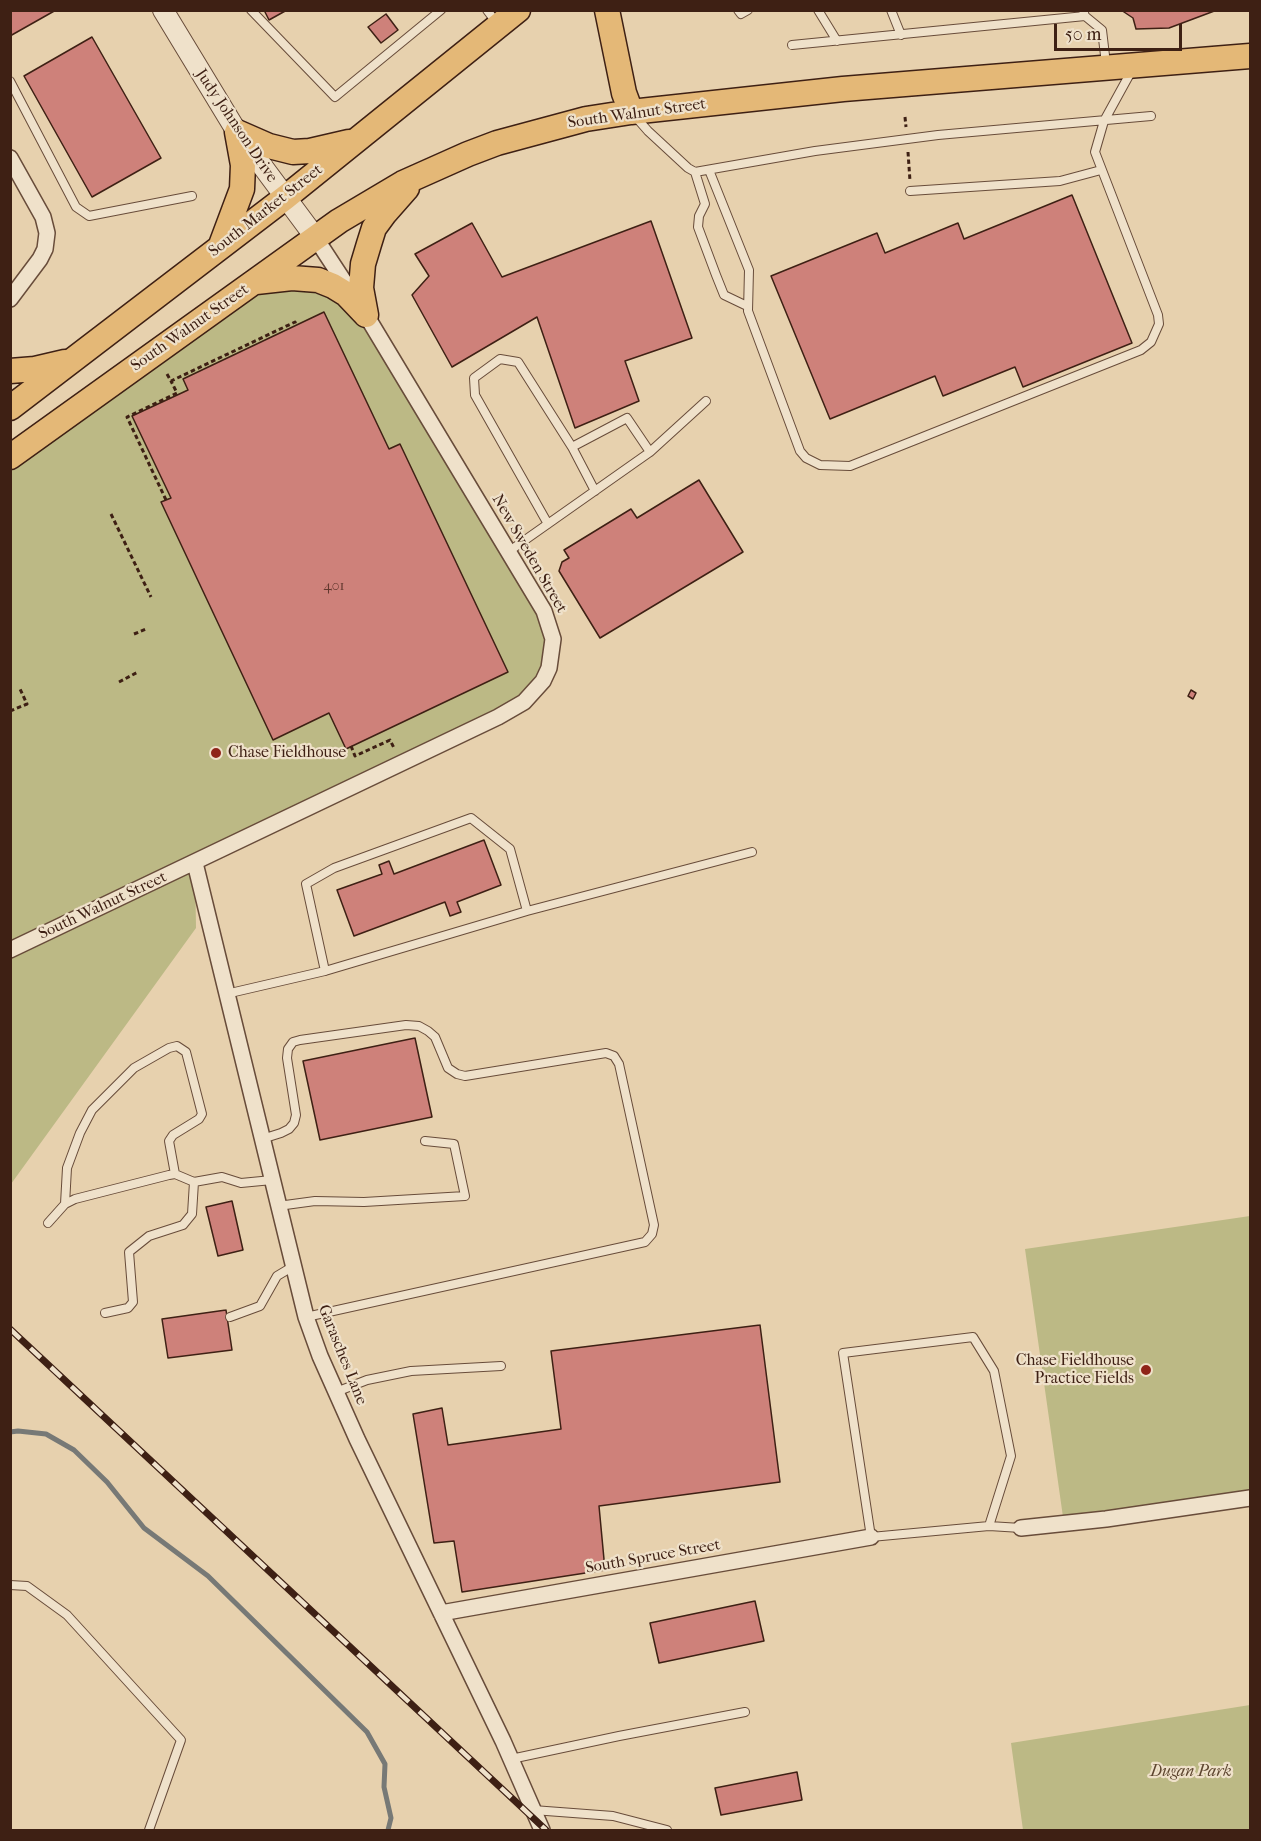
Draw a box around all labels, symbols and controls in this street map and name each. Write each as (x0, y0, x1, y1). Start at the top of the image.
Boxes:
scale bar (1057, 12, 1184, 50)
text: 50 m (1065, 24, 1101, 45)
street label: Judy Johnson Drive (191, 66, 281, 186)
street label: South Walnut Street (567, 95, 707, 133)
street label: South Market Street (205, 161, 327, 261)
street label: South Walnut Street (127, 280, 253, 376)
street label: New Sweden Street (487, 491, 571, 617)
house number: 401 (324, 579, 344, 595)
place label: Chase Fieldhouse (228, 743, 346, 763)
marker: Chase Fieldhouse (209, 746, 223, 760)
street label: South Walnut Street (36, 868, 170, 944)
street label: Garasches Lane (313, 1302, 371, 1408)
place label: Chase Fieldhouse Practice Fields (1016, 1351, 1134, 1389)
marker: Chase Fieldhouse Practice Fields (1139, 1363, 1153, 1377)
street label: South Spruce Street (584, 1536, 722, 1578)
park label: Dugan Park (1150, 1762, 1232, 1782)

